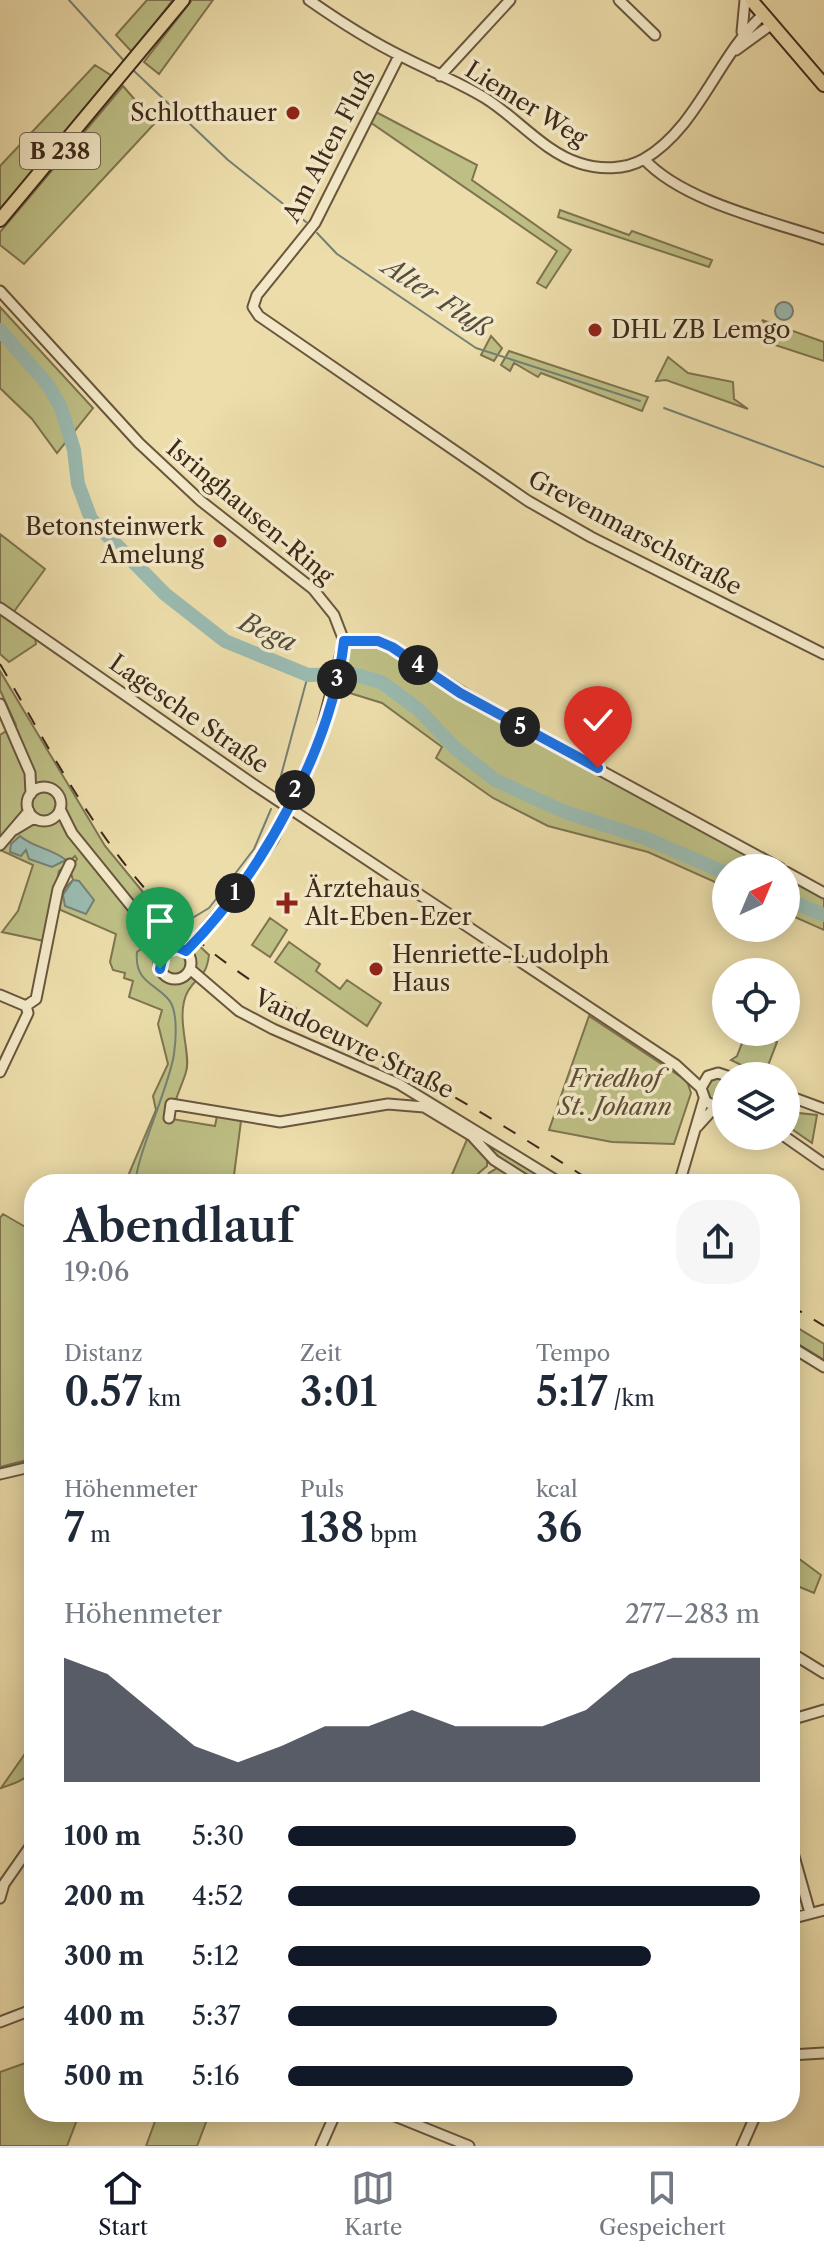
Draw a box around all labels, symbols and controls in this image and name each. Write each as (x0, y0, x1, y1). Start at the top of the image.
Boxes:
street label: Liemer Weg (460, 55, 593, 153)
street label: Am Alten Fluß (276, 65, 381, 228)
place label: Schlotthauer (130, 98, 277, 127)
marker: Schlotthauer (284, 104, 302, 122)
road number: B 238 (20, 133, 100, 169)
water label: Alter Fluß (374, 248, 497, 344)
place label: DHL ZB Lemgo (611, 315, 790, 344)
marker: DHL ZB Lemgo (586, 321, 604, 339)
street label: Isringhausen-Ring (161, 433, 340, 590)
street label: Grevenmarschstraße (524, 464, 747, 601)
place label: Betonsteinwerk Amelung (25, 512, 205, 569)
marker: Betonsteinwerk Amelung (211, 532, 229, 550)
water label: Bega (233, 605, 302, 659)
pin: 4 (398, 645, 438, 685)
street label: Lagesche Straße (104, 648, 275, 779)
text: 4 (411, 651, 425, 678)
pin: 3 (317, 659, 357, 699)
text: 3 (331, 665, 343, 692)
pin (564, 686, 632, 768)
icon: check (576, 698, 620, 742)
pin: 5 (500, 707, 540, 747)
text: 5 (514, 713, 526, 740)
pin: 2 (275, 770, 315, 810)
text: 2 (289, 776, 302, 803)
north arrow (712, 854, 800, 942)
map controls (712, 854, 800, 1150)
pin: 1 (215, 873, 255, 913)
place label: Ärztehaus Alt-Eben-Ezer (304, 874, 472, 931)
text: 1 (230, 879, 240, 906)
pin (126, 887, 194, 969)
marker: Ärztehaus Alt-Eben-Ezer (276, 892, 298, 914)
icon: arrive (138, 899, 182, 943)
place label: Henriette-Ludolph Haus (392, 940, 609, 997)
button: locate (712, 958, 800, 1046)
marker: Henriette-Ludolph Haus (367, 960, 385, 978)
street label: Vandoeuvre Straße (249, 982, 459, 1104)
button: layers (712, 1062, 800, 1150)
park label: Friedhof St. Johann (556, 1064, 672, 1121)
text: Abendlauf (64, 1199, 294, 1253)
button: share (676, 1200, 760, 1284)
text: 19:06 (64, 1256, 129, 1288)
text: Distanz (64, 1340, 142, 1367)
text: Zeit (300, 1340, 342, 1367)
text: Tempo (536, 1340, 610, 1367)
text: 0.57 (64, 1367, 142, 1416)
text: 3:01 (300, 1367, 377, 1416)
text: 5:17 (536, 1367, 608, 1416)
text: km (142, 1385, 181, 1412)
text: /km (608, 1385, 655, 1412)
text: Höhenmeter (64, 1476, 198, 1503)
text: Puls (300, 1476, 344, 1503)
text: kcal (536, 1476, 578, 1503)
text: 7 (64, 1503, 84, 1552)
text: 138 (300, 1503, 364, 1552)
text: 36 (536, 1503, 582, 1552)
text: m (84, 1521, 111, 1548)
text: bpm (364, 1521, 418, 1548)
text: Höhenmeter (64, 1598, 222, 1630)
text: 277–283 m (625, 1598, 760, 1630)
text: 100 m (64, 1820, 141, 1852)
text: 5:30 (192, 1820, 244, 1852)
text: 200 m (64, 1880, 145, 1912)
text: 4:52 (192, 1880, 243, 1912)
text: 300 m (64, 1940, 144, 1972)
text: 5:12 (192, 1940, 239, 1972)
text: 400 m (64, 2000, 145, 2032)
text: 5:37 (192, 2000, 241, 2032)
text: 500 m (64, 2060, 144, 2092)
text: 5:16 (192, 2060, 240, 2092)
tab: Start (98, 2166, 148, 2241)
tab: Karte (344, 2166, 402, 2241)
tab: Gespeichert (599, 2166, 726, 2241)

